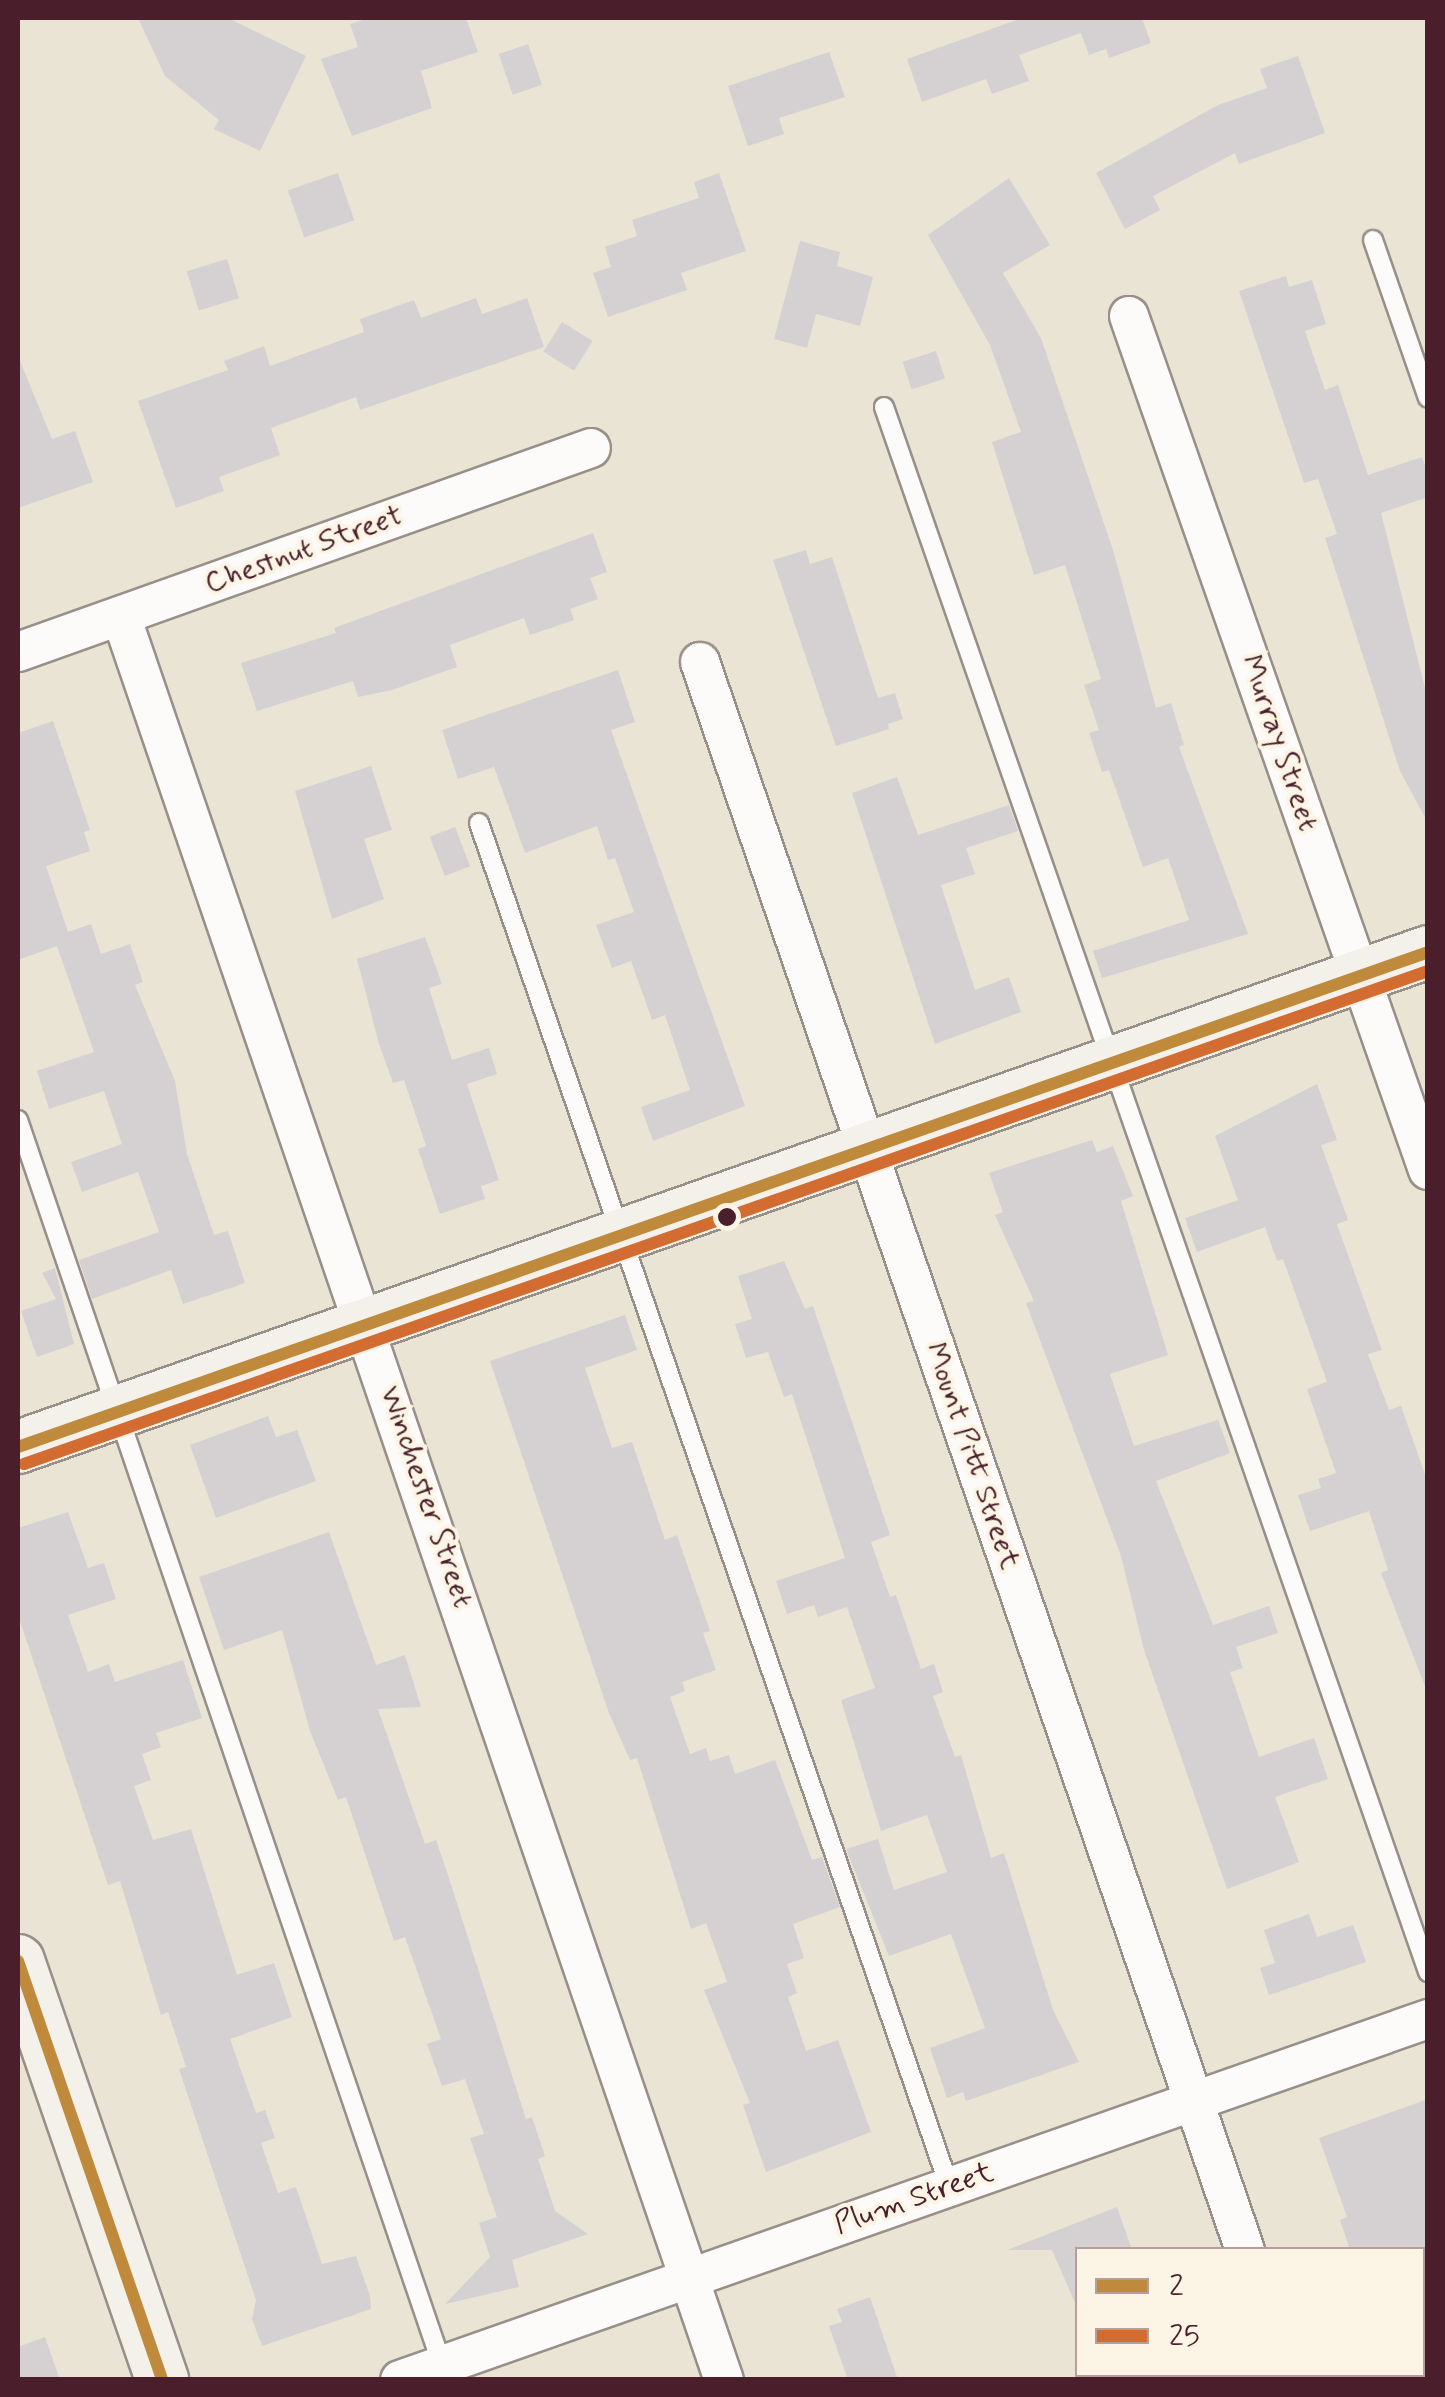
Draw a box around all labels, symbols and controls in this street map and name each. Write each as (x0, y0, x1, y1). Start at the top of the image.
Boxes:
street label: Chestnut Street (201, 498, 407, 602)
street label: Murray Street (1231, 648, 1327, 838)
unlabelled marker (717, 1207, 737, 1227)
street label: Mount Pitt Street (916, 1338, 1028, 1574)
street label: Winchester Street (370, 1379, 482, 1615)
street label: Plum Street (830, 2155, 998, 2243)
legend (1075, 2247, 1425, 2377)
text: 2 (1169, 2267, 1184, 2306)
text: 25 (1169, 2317, 1200, 2356)

